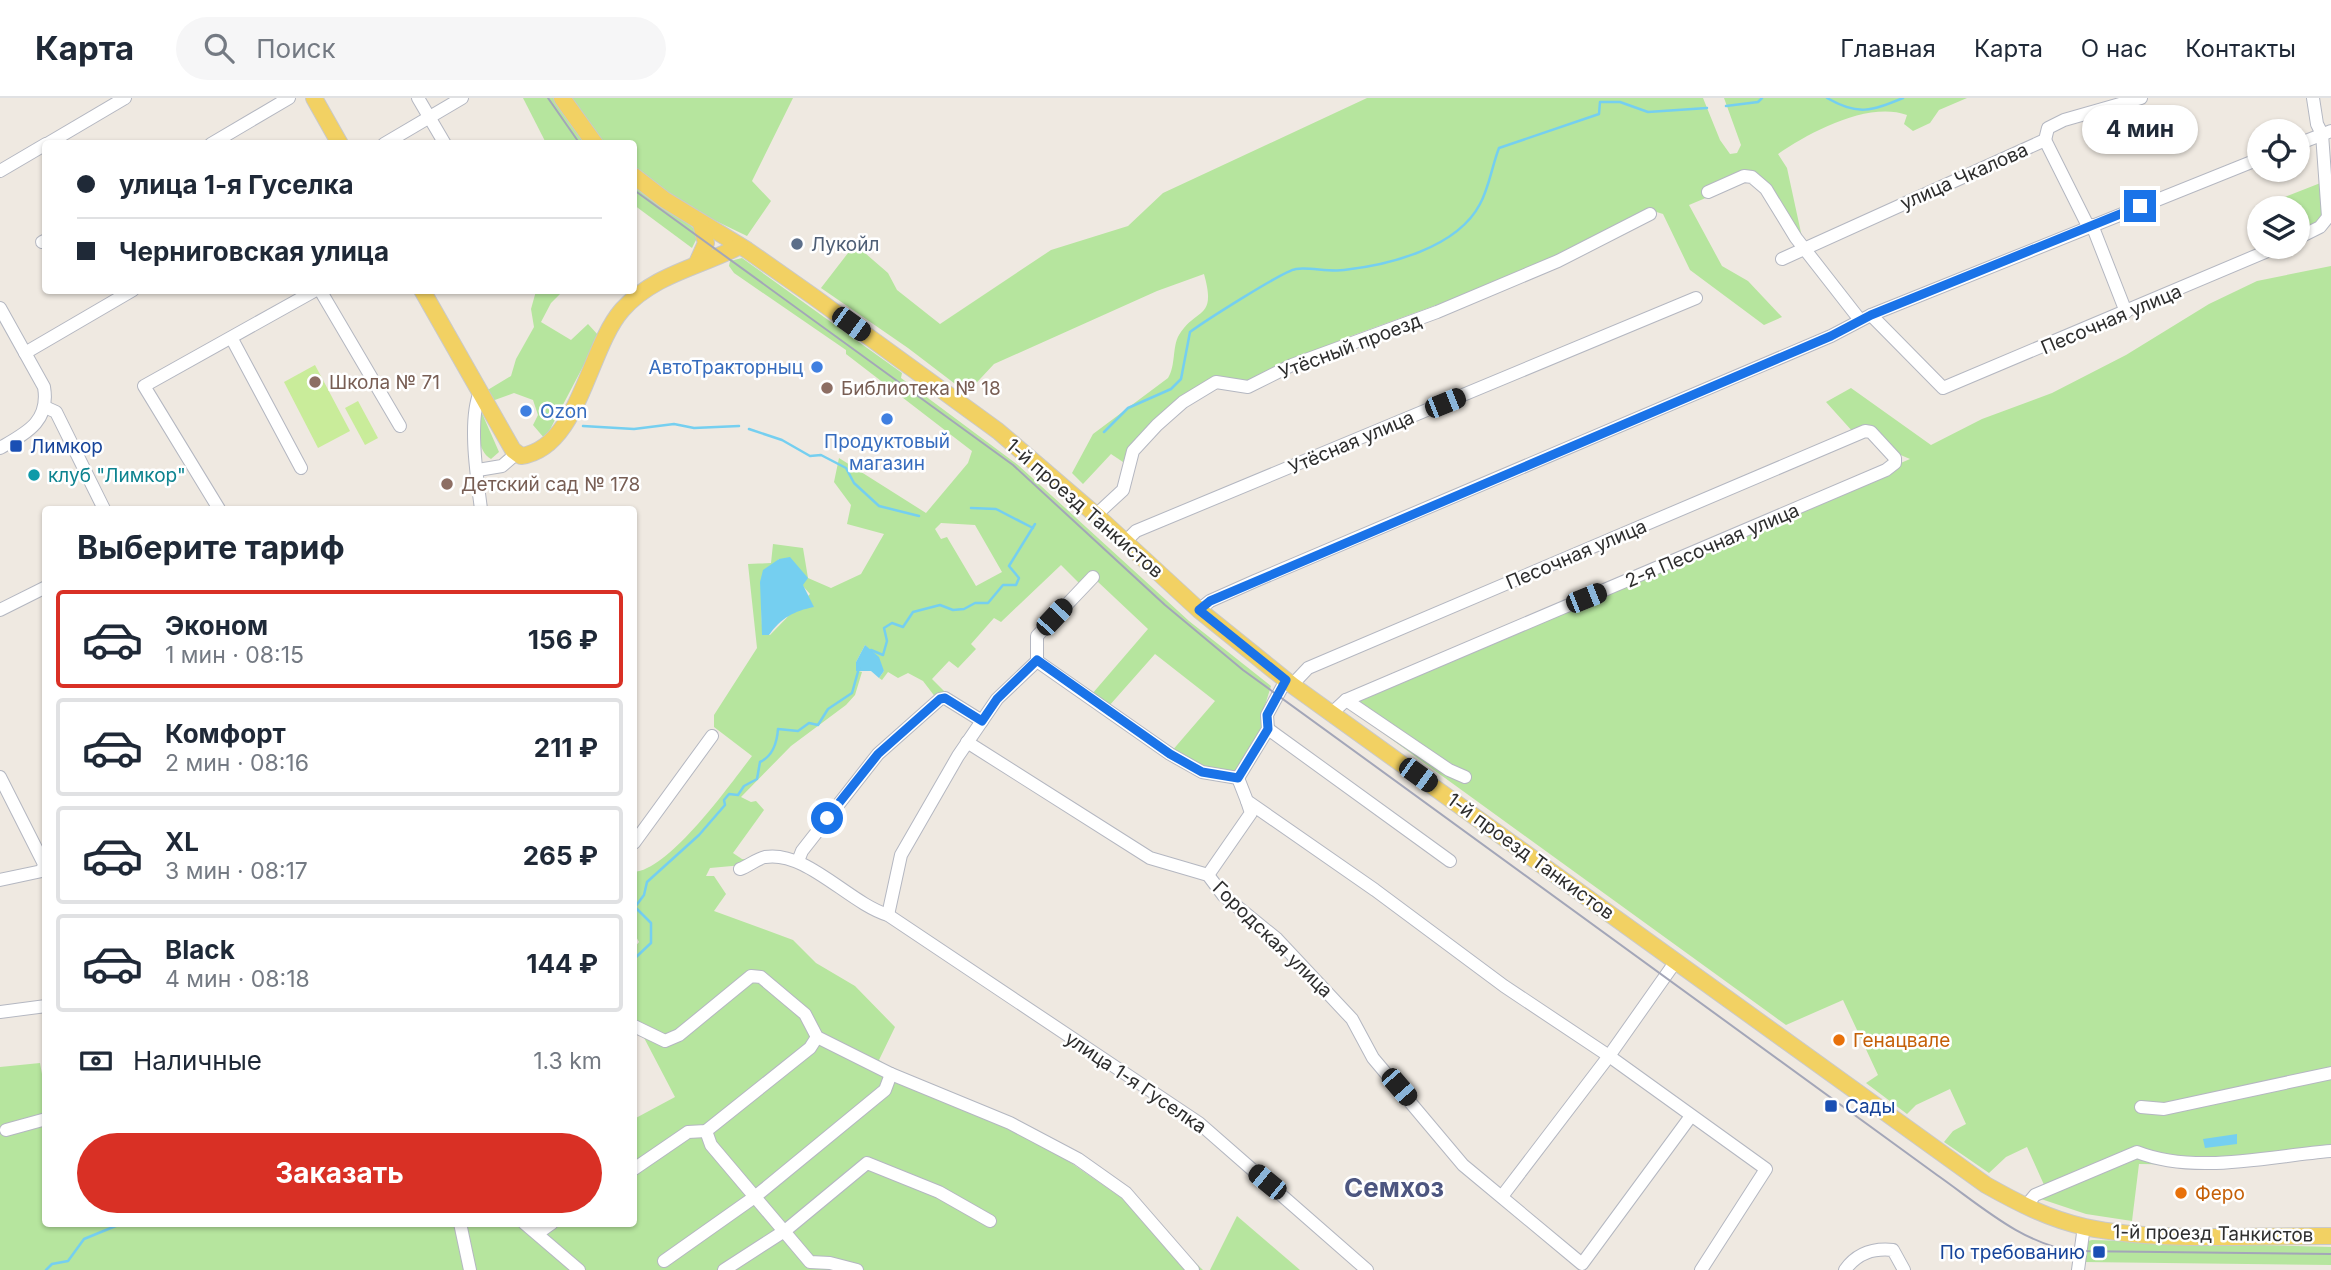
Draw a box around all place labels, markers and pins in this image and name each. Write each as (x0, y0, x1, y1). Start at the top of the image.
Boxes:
place label: Лукойл (811, 233, 879, 256)
marker: Лукойл (789, 236, 805, 252)
place label: АвтоТракторныц (649, 356, 804, 379)
marker: АвтоТракторныц (809, 359, 825, 375)
place label: Школа № 71 (329, 371, 440, 394)
marker: Школа № 71 (307, 374, 323, 390)
place label: Библиотека № 18 (841, 377, 1001, 400)
marker: Библиотека № 18 (819, 380, 835, 396)
place label: Ozon (540, 400, 587, 423)
marker: Ozon (518, 403, 534, 419)
marker: Продуктовый магазин (879, 411, 895, 427)
place label: Продуктовый магазин (824, 430, 950, 475)
place label: Лимкор (30, 435, 103, 458)
marker: Лимкор (8, 438, 24, 454)
place label: клуб "Лимкор" (48, 464, 186, 487)
marker: клуб "Лимкор" (26, 467, 42, 483)
place label: Детский сад № 178 (461, 473, 640, 496)
marker: Детский сад № 178 (439, 476, 455, 492)
place label: Генацвале (1853, 1029, 1950, 1052)
marker: Генацвале (1831, 1032, 1847, 1048)
place label: Сады (1845, 1095, 1895, 1118)
marker: Сады (1823, 1098, 1839, 1114)
place label: Феро (2195, 1182, 2245, 1205)
marker: Феро (2173, 1185, 2189, 1201)
place label: По требованию (1940, 1241, 2085, 1264)
marker: По требованию (2091, 1244, 2107, 1260)

